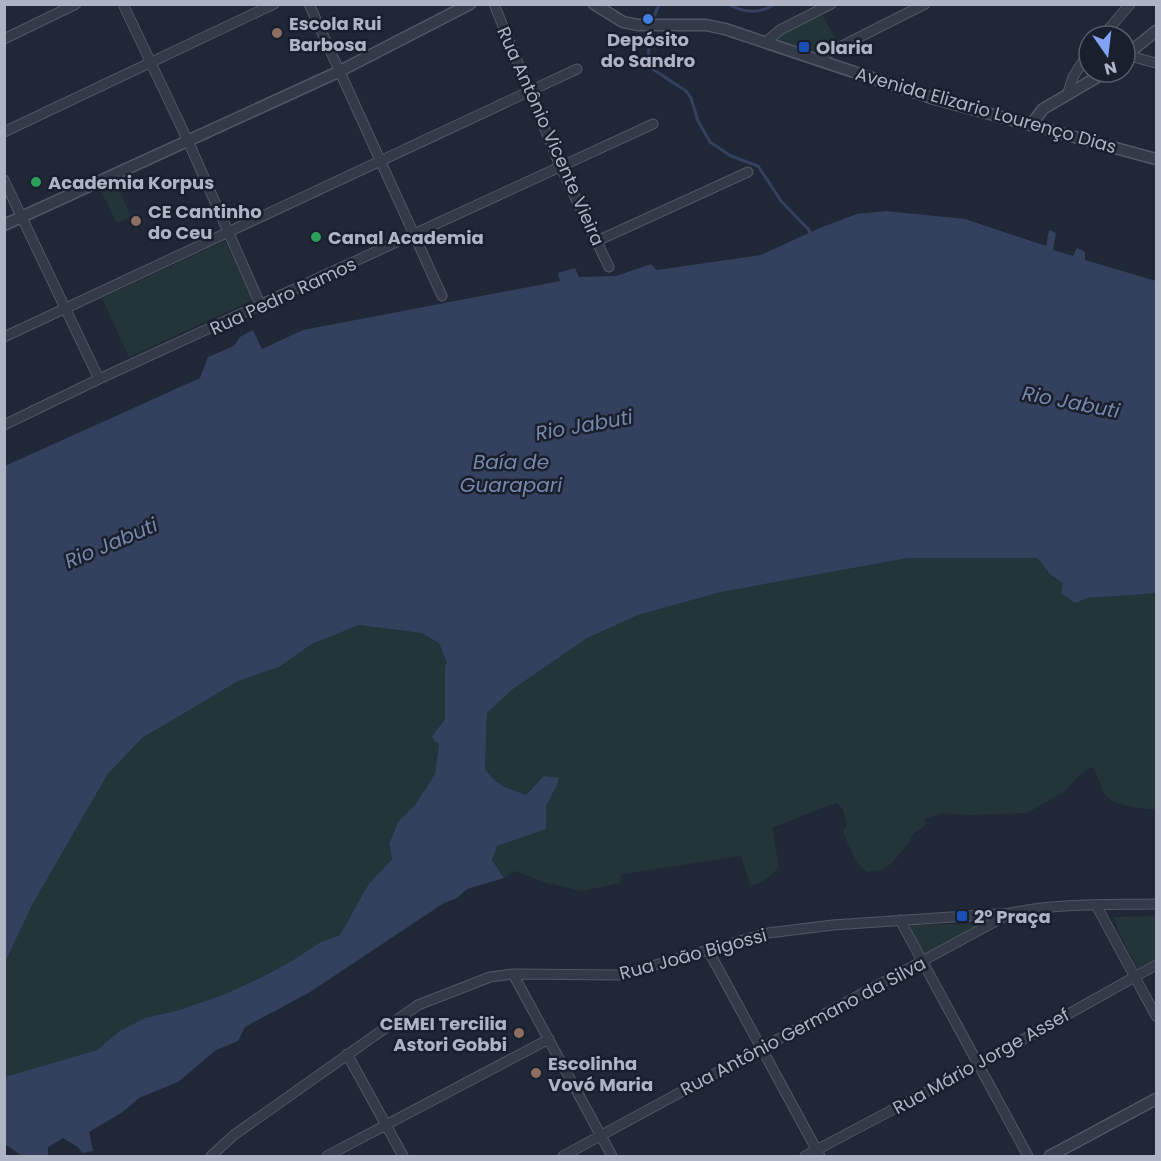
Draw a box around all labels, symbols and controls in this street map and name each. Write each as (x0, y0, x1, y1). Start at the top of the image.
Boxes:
place label: Escola Rui Barbosa (289, 11, 382, 57)
marker: Depósito do Sandro (641, 12, 655, 26)
street label: Rua Antônio Vicente Vieira (491, 23, 611, 249)
north arrow (1077, 24, 1137, 84)
marker: Escola Rui Barbosa (270, 26, 284, 40)
place label: Depósito do Sandro (601, 27, 695, 73)
place label: Olaria (816, 35, 873, 60)
marker: Olaria (797, 40, 811, 54)
text: N (1102, 55, 1119, 81)
street label: Avenida Elizario Lourenço Dias (853, 61, 1119, 159)
place label: Academia Korpus (48, 170, 214, 195)
marker: Academia Korpus (29, 175, 43, 189)
place label: CE Cantinho do Ceu (148, 199, 262, 245)
marker: CE Cantinho do Ceu (129, 214, 143, 228)
place label: Canal Academia (328, 225, 484, 250)
marker: Canal Academia (309, 230, 323, 244)
street label: Rua Pedro Ramos (206, 251, 360, 341)
water label: Rio Jabuti (1020, 379, 1123, 425)
water label: Rio Jabuti (533, 402, 636, 447)
water label: Baía de Guarapari (460, 448, 563, 499)
water label: Rio Jabuti (60, 510, 163, 575)
place label: 2º Praça (974, 904, 1051, 929)
marker: 2º Praça (955, 909, 969, 923)
street label: Rua João Bigossi (617, 922, 769, 986)
street label: Rua Antônio Germano da Silva (676, 950, 930, 1102)
street label: Rua Mário Jorge Assef (888, 1002, 1074, 1120)
place label: CEMEI Tercilia Astori Gobbi (380, 1011, 507, 1057)
marker: CEMEI Tercilia Astori Gobbi (512, 1026, 526, 1040)
place label: Escolinha Vovó Maria (548, 1051, 653, 1097)
marker: Escolinha Vovó Maria (529, 1066, 543, 1080)

